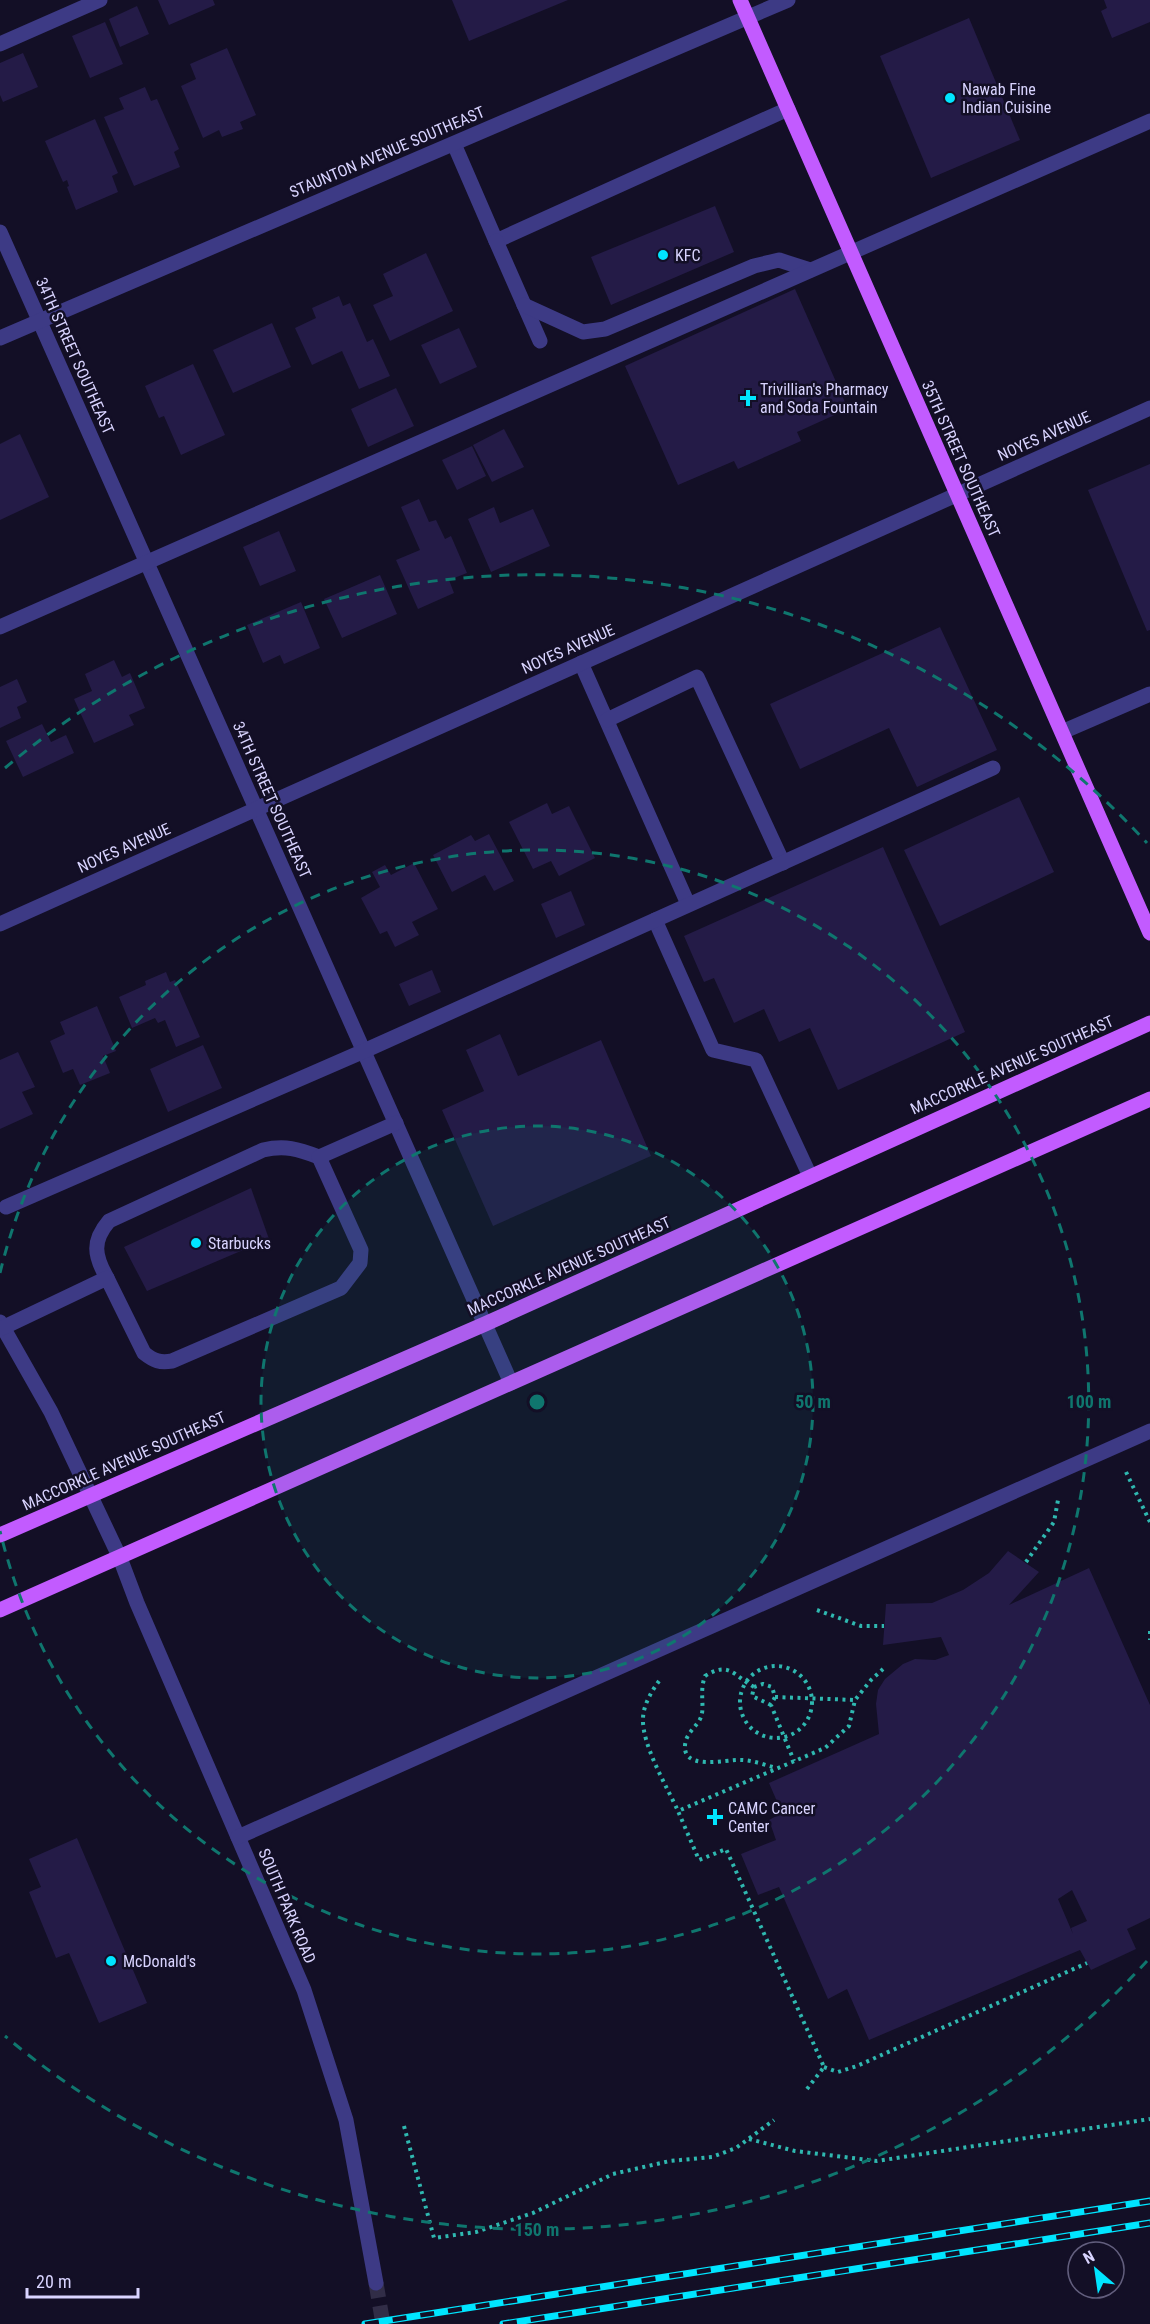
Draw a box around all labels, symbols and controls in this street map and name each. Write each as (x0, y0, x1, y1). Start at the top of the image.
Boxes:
place label: Nawab Fine Indian Cuisine (962, 80, 1051, 117)
marker: Nawab Fine Indian Cuisine (943, 91, 957, 105)
street label: STAUNTON AVENUE SOUTHEAST (287, 102, 487, 202)
place label: KFC (675, 246, 701, 265)
marker: KFC (656, 248, 670, 262)
street label: 34TH STREET SOUTHEAST (32, 275, 118, 437)
street label: 35TH STREET SOUTHEAST (918, 378, 1004, 540)
place label: Trivillian's Pharmacy and Soda Fountain (760, 380, 889, 417)
marker: Trivillian's Pharmacy and Soda Fountain (741, 391, 755, 405)
street label: NOYES AVENUE (995, 407, 1094, 465)
street label: NOYES AVENUE (519, 620, 618, 678)
street label: 34TH STREET SOUTHEAST (229, 719, 315, 881)
street label: NOYES AVENUE (75, 819, 174, 877)
street label: MACCORKLE AVENUE SOUTHEAST (907, 1011, 1117, 1119)
street label: MACCORKLE AVENUE SOUTHEAST (464, 1212, 674, 1320)
place label: Starbucks (208, 1234, 271, 1253)
marker: Starbucks (189, 1236, 203, 1250)
text: 50 m (795, 1391, 831, 1412)
text: 100 m (1067, 1391, 1111, 1412)
centre of rings (527, 1392, 547, 1412)
street label: MACCORKLE AVENUE SOUTHEAST (19, 1407, 229, 1515)
place label: CAMC Cancer Center (728, 1799, 816, 1836)
marker: CAMC Cancer Center (706, 1808, 724, 1826)
street label: SOUTH PARK ROAD (254, 1846, 320, 1966)
place label: McDonald's (123, 1952, 196, 1971)
marker: McDonald's (104, 1954, 118, 1968)
text: 150 m (515, 2219, 559, 2240)
north arrow (1066, 2240, 1126, 2300)
text: N (1080, 2247, 1098, 2268)
scale bar (27, 2261, 138, 2299)
text: 20 m (36, 2271, 71, 2292)

